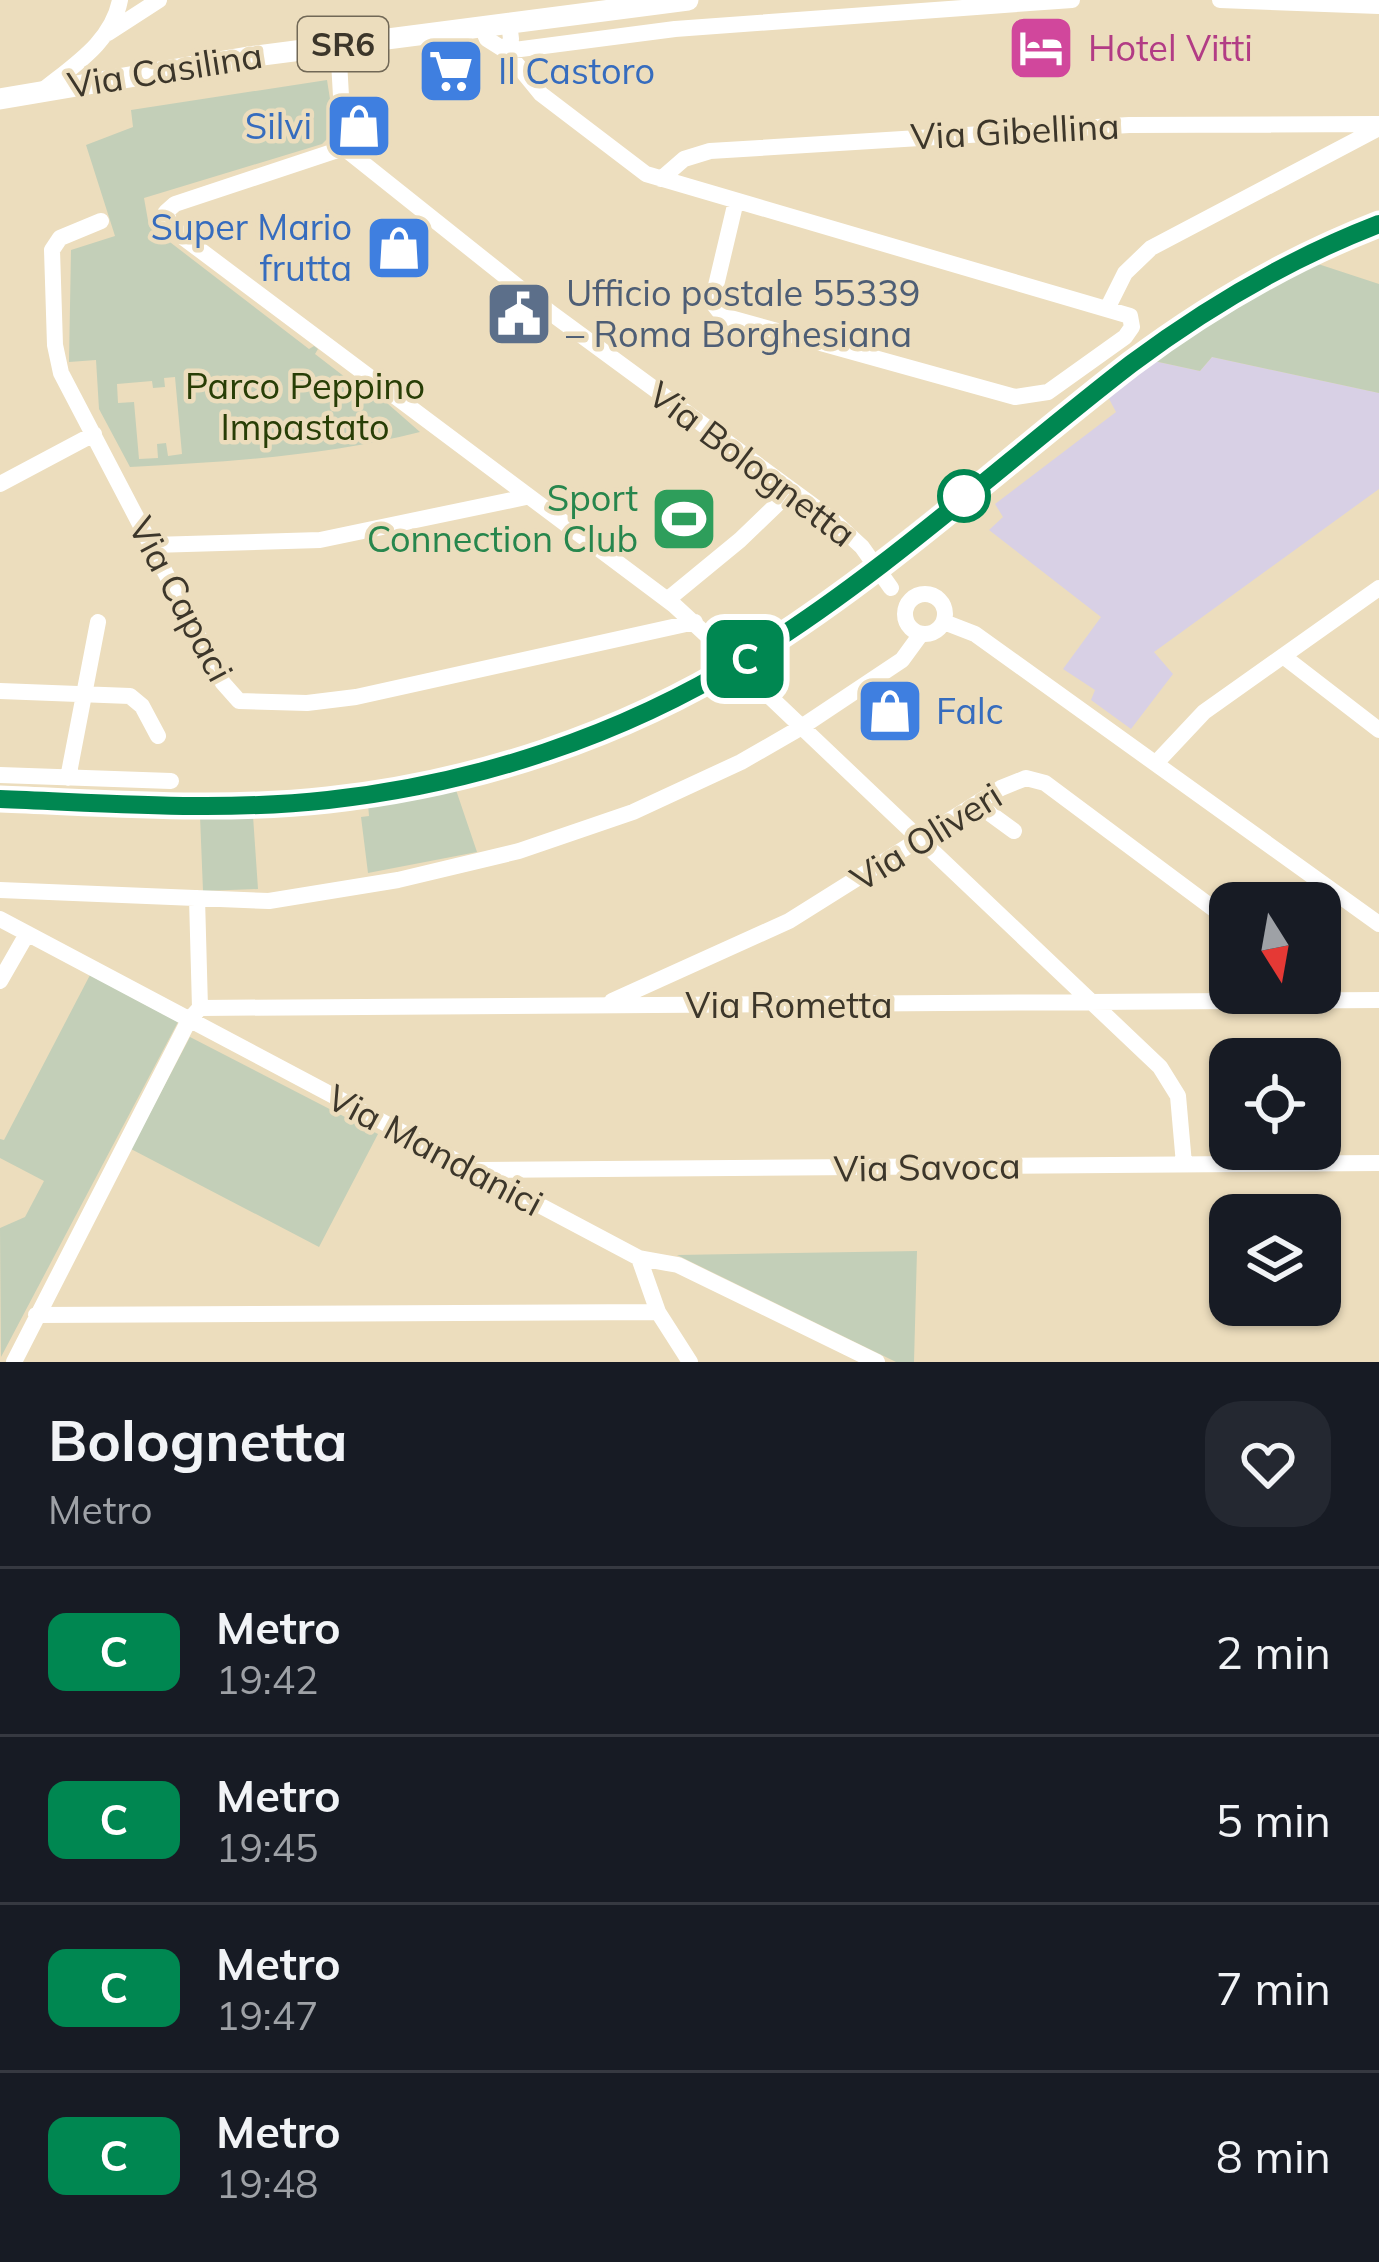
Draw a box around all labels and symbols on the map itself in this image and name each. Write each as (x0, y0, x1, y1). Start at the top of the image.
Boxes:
hotel icon: Hotel Vitti (1006, 13, 1076, 83)
road number: SR6 (298, 17, 388, 71)
place label: Hotel Vitti (1088, 25, 1253, 70)
street label: Via Casilina (64, 32, 266, 107)
supermarket icon: Il Castoro (416, 36, 486, 106)
place label: Il Castoro (498, 48, 655, 93)
shop icon: Silvi (324, 91, 394, 161)
place label: Silvi (245, 103, 312, 148)
street label: Via Gibellina (909, 103, 1121, 158)
place label: Super Mario frutta (150, 204, 352, 290)
shop icon: Super Mario frutta (364, 213, 434, 283)
place label: Ufficio postale 55339 – Roma Borghesiana (566, 270, 920, 356)
public building icon: Ufficio postale 55339 – Roma Borghesiana (484, 279, 554, 349)
park label: Parco Peppino Impastato (185, 363, 425, 449)
street label: Via Bolognetta (640, 371, 865, 556)
unlabelled marker (939, 471, 989, 521)
place label: Sport Connection Club (367, 475, 638, 561)
sports icon: Sport Connection Club (649, 484, 719, 554)
street label: Via Capaci (119, 509, 244, 689)
line badge: C (706, 620, 784, 698)
shop icon: Falc (855, 676, 925, 746)
place label: Falc (936, 688, 1004, 733)
street label: Via Oliveri (842, 773, 1010, 901)
north arrow (1209, 882, 1341, 1014)
street label: Via Rometta (685, 982, 893, 1027)
street label: Via Mandanici (320, 1074, 551, 1225)
street label: Via Savoca (833, 1142, 1021, 1191)

